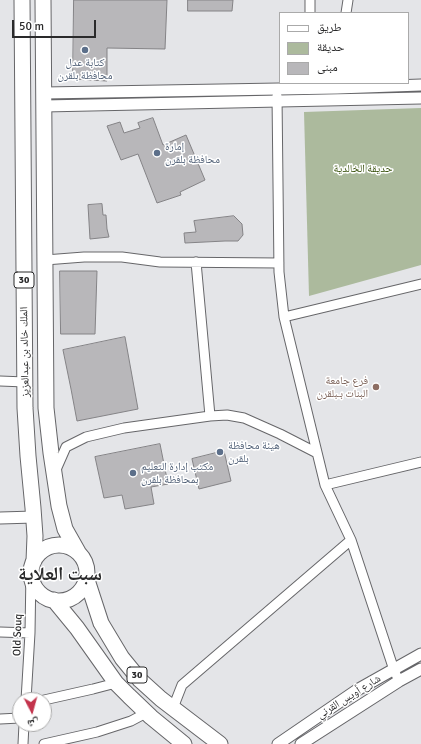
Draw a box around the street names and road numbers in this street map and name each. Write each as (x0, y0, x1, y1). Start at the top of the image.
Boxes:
road number: 30 (14, 272, 34, 288)
street label: الملك خالد بن عبدالعزيز (18, 307, 32, 397)
street label: Old Souq (11, 614, 25, 656)
road number: 30 (127, 667, 147, 683)
street label: شارع أويس القرني (315, 672, 383, 722)

